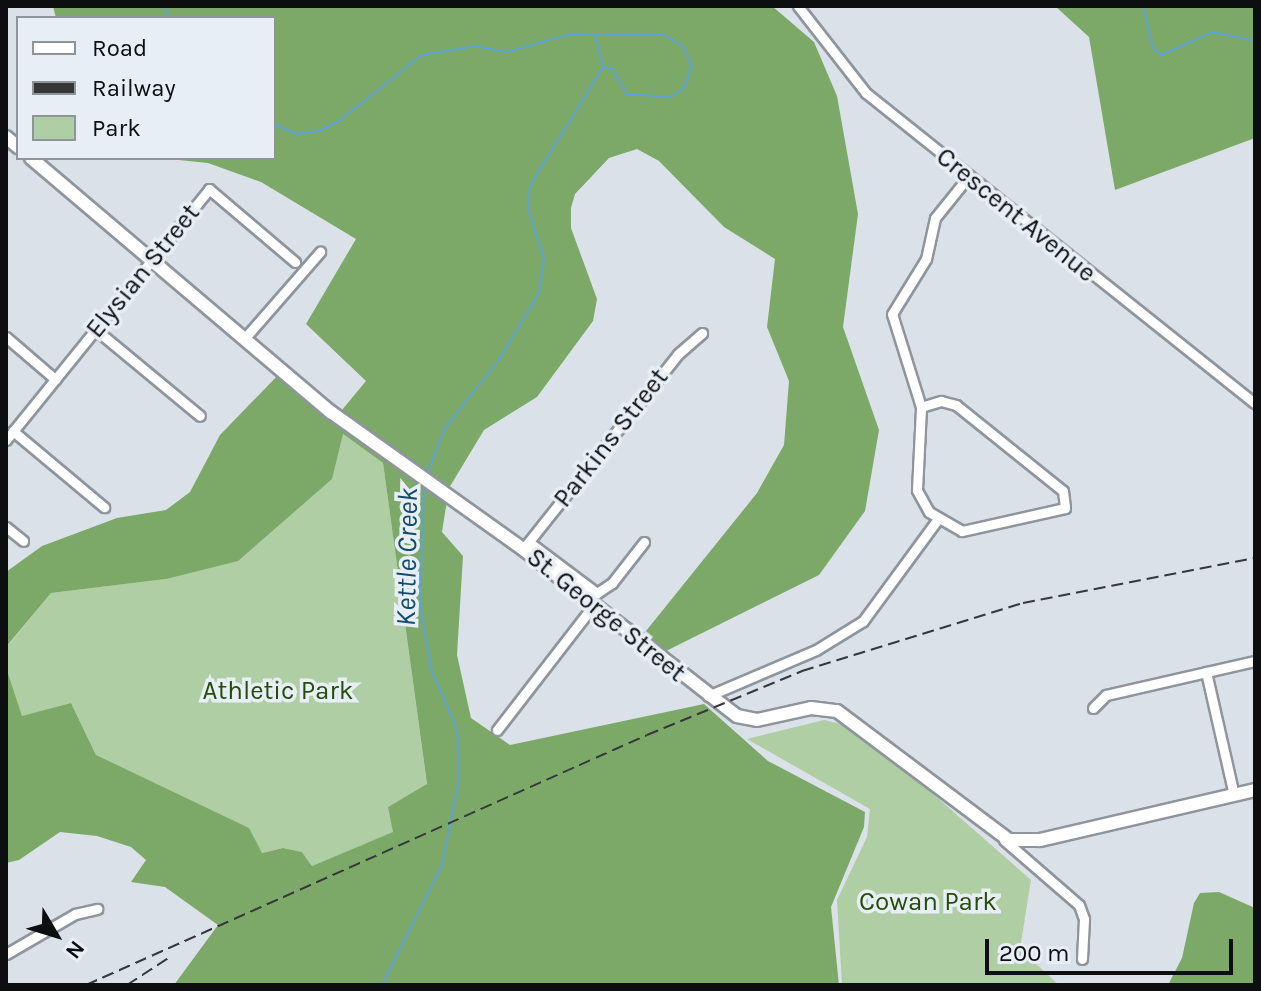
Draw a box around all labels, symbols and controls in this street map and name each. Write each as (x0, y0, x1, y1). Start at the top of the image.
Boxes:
legend (16, 16, 276, 160)
text: Road (92, 34, 147, 62)
text: Railway (92, 74, 176, 102)
text: Park (92, 114, 141, 142)
street label: Crescent Avenue (930, 141, 1102, 289)
street label: Elysian Street (80, 198, 206, 344)
street label: Parkins Street (547, 362, 675, 514)
water label: Kettle Creek (389, 487, 425, 627)
street label: St. George Street (520, 541, 692, 689)
park label: Athletic Park (203, 675, 353, 707)
park label: Cowan Park (859, 886, 997, 918)
north arrow (16, 895, 96, 975)
scale bar (989, 923, 1237, 973)
text: N (60, 936, 90, 964)
text: 200 m (999, 939, 1070, 967)

